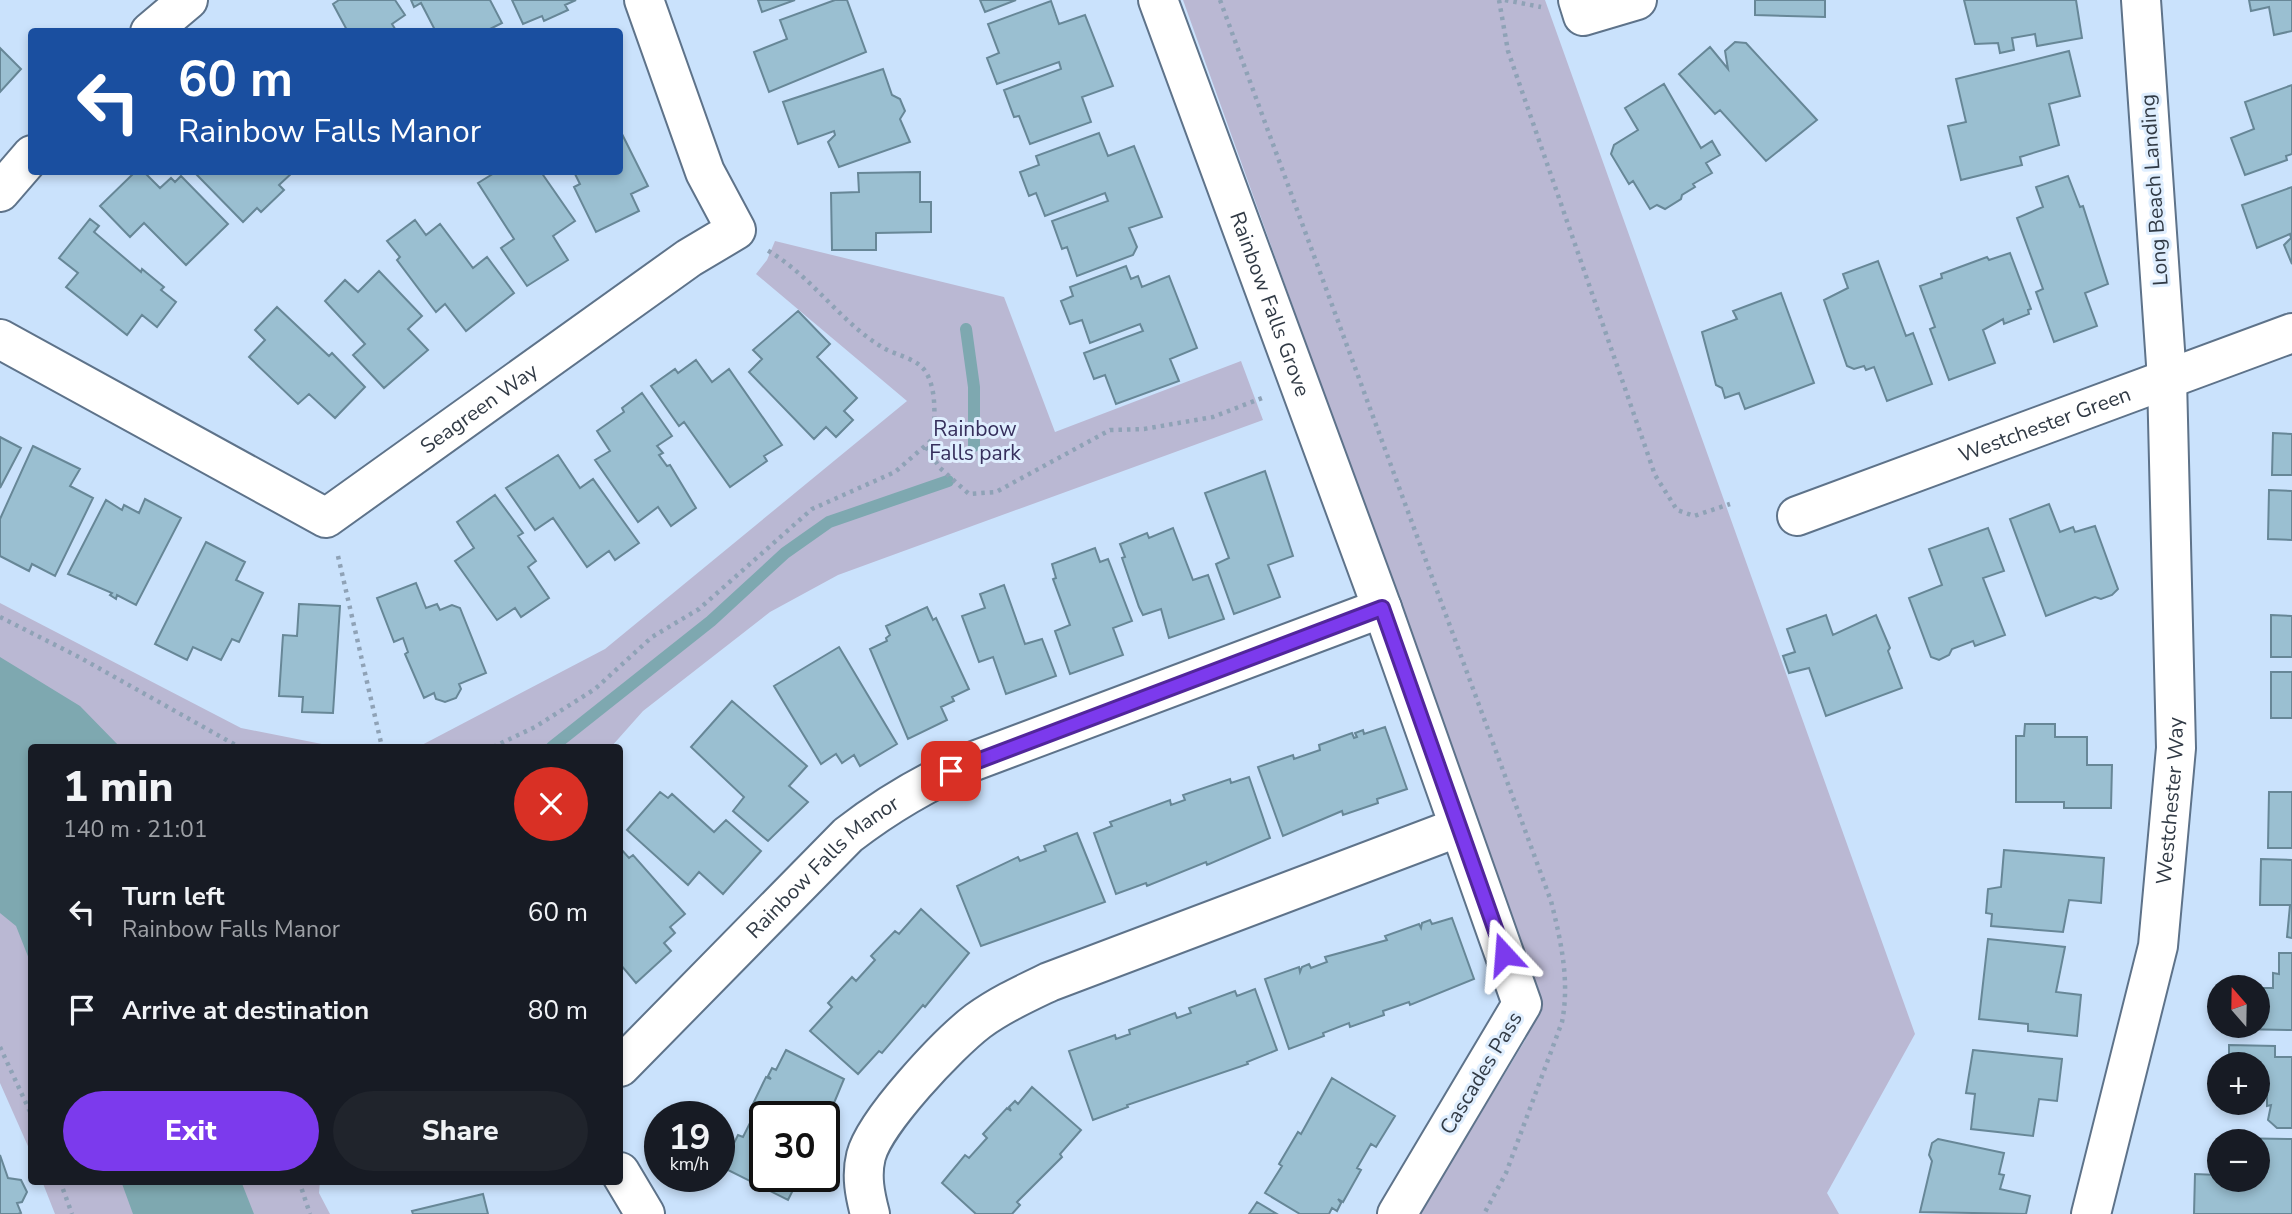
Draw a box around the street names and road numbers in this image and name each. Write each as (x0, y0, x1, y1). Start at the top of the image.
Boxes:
street label: Long Beach Landing (2133, 93, 2175, 287)
street label: Rainbow Falls Grove (1223, 208, 1317, 400)
street label: Seagreen Way (414, 357, 543, 460)
street label: Westchester Green (1955, 380, 2135, 469)
street label: Westchester Way (2150, 716, 2191, 886)
street label: Rainbow Falls Manor (740, 789, 905, 945)
street label: Cascades Pass (1433, 1006, 1529, 1140)

